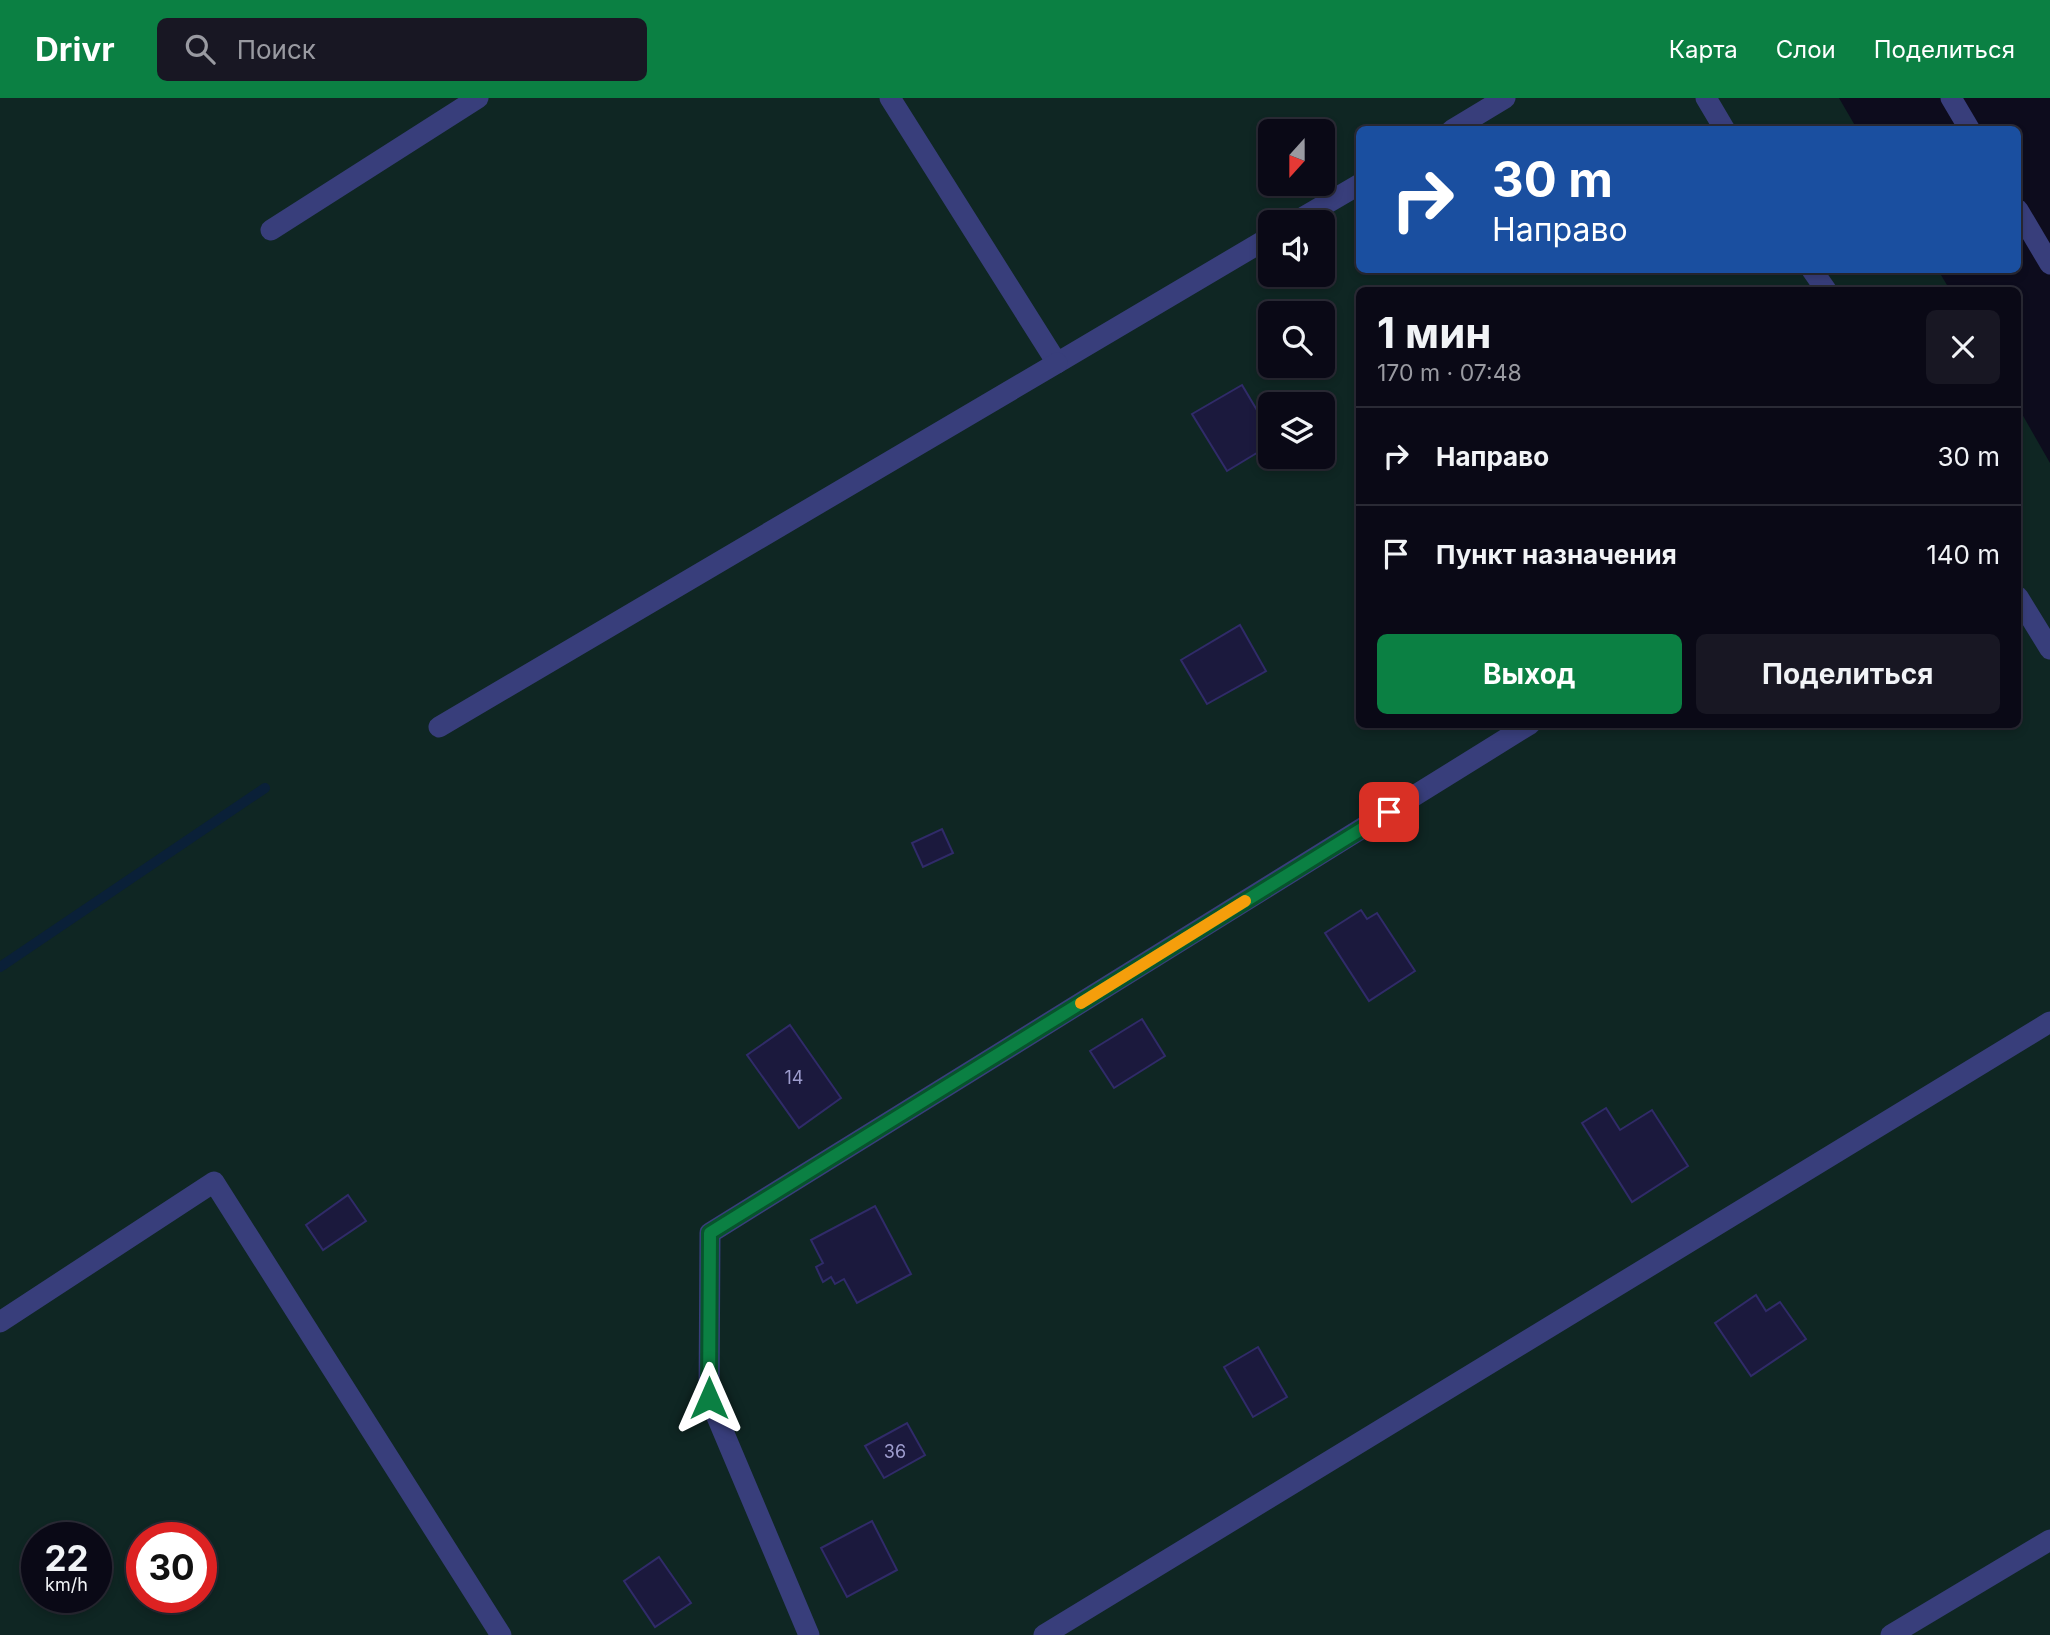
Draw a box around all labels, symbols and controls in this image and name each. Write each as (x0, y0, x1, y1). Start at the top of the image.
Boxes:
search box (157, 18, 647, 81)
text: Drivr (35, 29, 115, 69)
icon: search (181, 30, 219, 68)
text: Поиск (237, 34, 316, 65)
text: Карта (1669, 35, 1738, 64)
text: Слои (1776, 35, 1836, 64)
text: Поделиться (1874, 35, 2015, 64)
north arrow (1258, 119, 1335, 196)
map controls (1258, 119, 1335, 469)
text: 30 m (1492, 150, 1613, 209)
icon: right (1377, 154, 1468, 245)
button: sound (1258, 210, 1335, 287)
text: Направо (1492, 210, 1628, 249)
button: search (1258, 301, 1335, 378)
text: 1 мин (1377, 307, 1491, 358)
button: close (1926, 310, 2000, 384)
text: 170 m · 07:48 (1377, 359, 1522, 387)
button: layers (1258, 392, 1335, 469)
icon: right (1377, 437, 1415, 475)
text: Направо (1436, 441, 1549, 472)
text: 30 m (1937, 441, 2000, 472)
icon: arrive (1377, 535, 1415, 573)
text: Пункт назначения (1436, 539, 1677, 570)
text: 140 m (1926, 539, 2000, 570)
button: Выход (1377, 634, 1682, 714)
button: Поделиться (1696, 634, 2000, 714)
pin (1359, 782, 1419, 842)
icon: arrive (1370, 793, 1408, 831)
house number: 14 (785, 1067, 803, 1088)
position arrow (672, 1361, 746, 1435)
house number: 36 (884, 1441, 906, 1462)
speed limit sign: 30 (126, 1522, 217, 1613)
text: 22 (44, 1537, 89, 1579)
text: km/h (45, 1574, 88, 1595)

